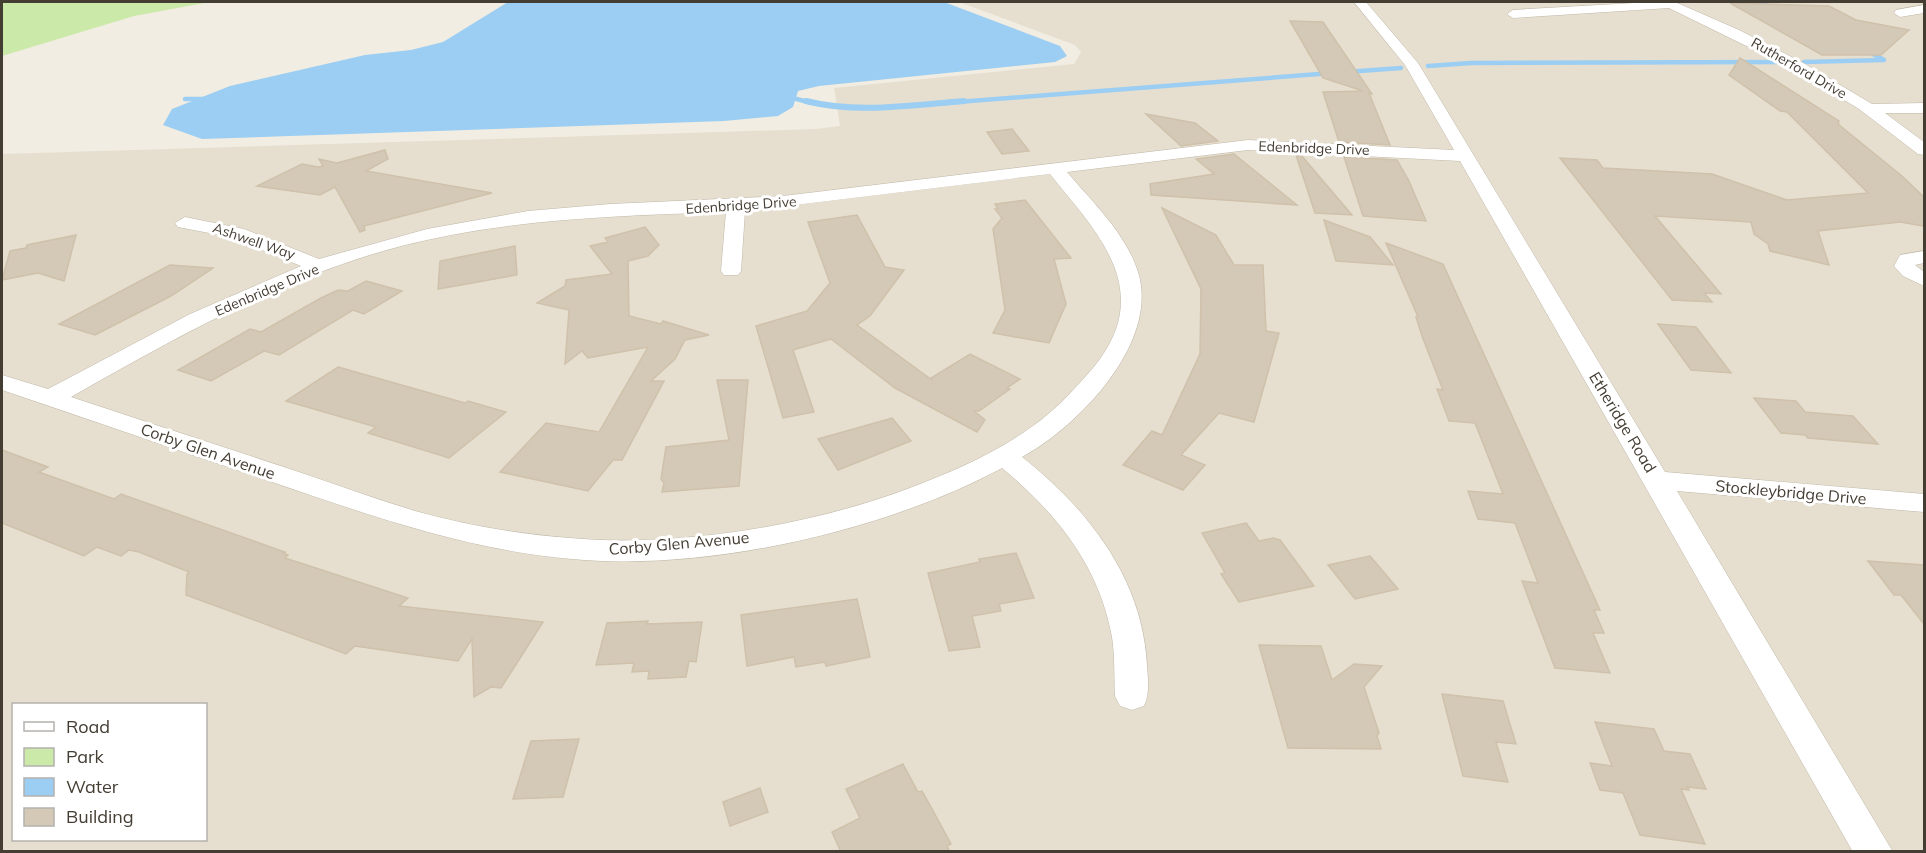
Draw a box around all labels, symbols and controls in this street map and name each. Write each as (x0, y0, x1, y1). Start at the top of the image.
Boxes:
street label: Rutherford Drive (1748, 33, 1850, 103)
street label: Edenbridge Drive (1258, 137, 1370, 159)
street label: Edenbridge Drive (685, 192, 797, 218)
street label: Ashwell Way (211, 219, 298, 264)
street label: Edenbridge Drive (212, 260, 322, 320)
street label: Etheridge Road (1585, 368, 1661, 476)
street label: Corby Glen Avenue (138, 419, 278, 483)
street label: Stockleybridge Drive (1715, 475, 1867, 509)
street label: Corby Glen Avenue (608, 527, 750, 559)
legend (12, 703, 207, 841)
text: Road (66, 715, 110, 738)
text: Park (66, 745, 105, 768)
text: Water (66, 775, 119, 798)
text: Building (66, 805, 134, 828)

